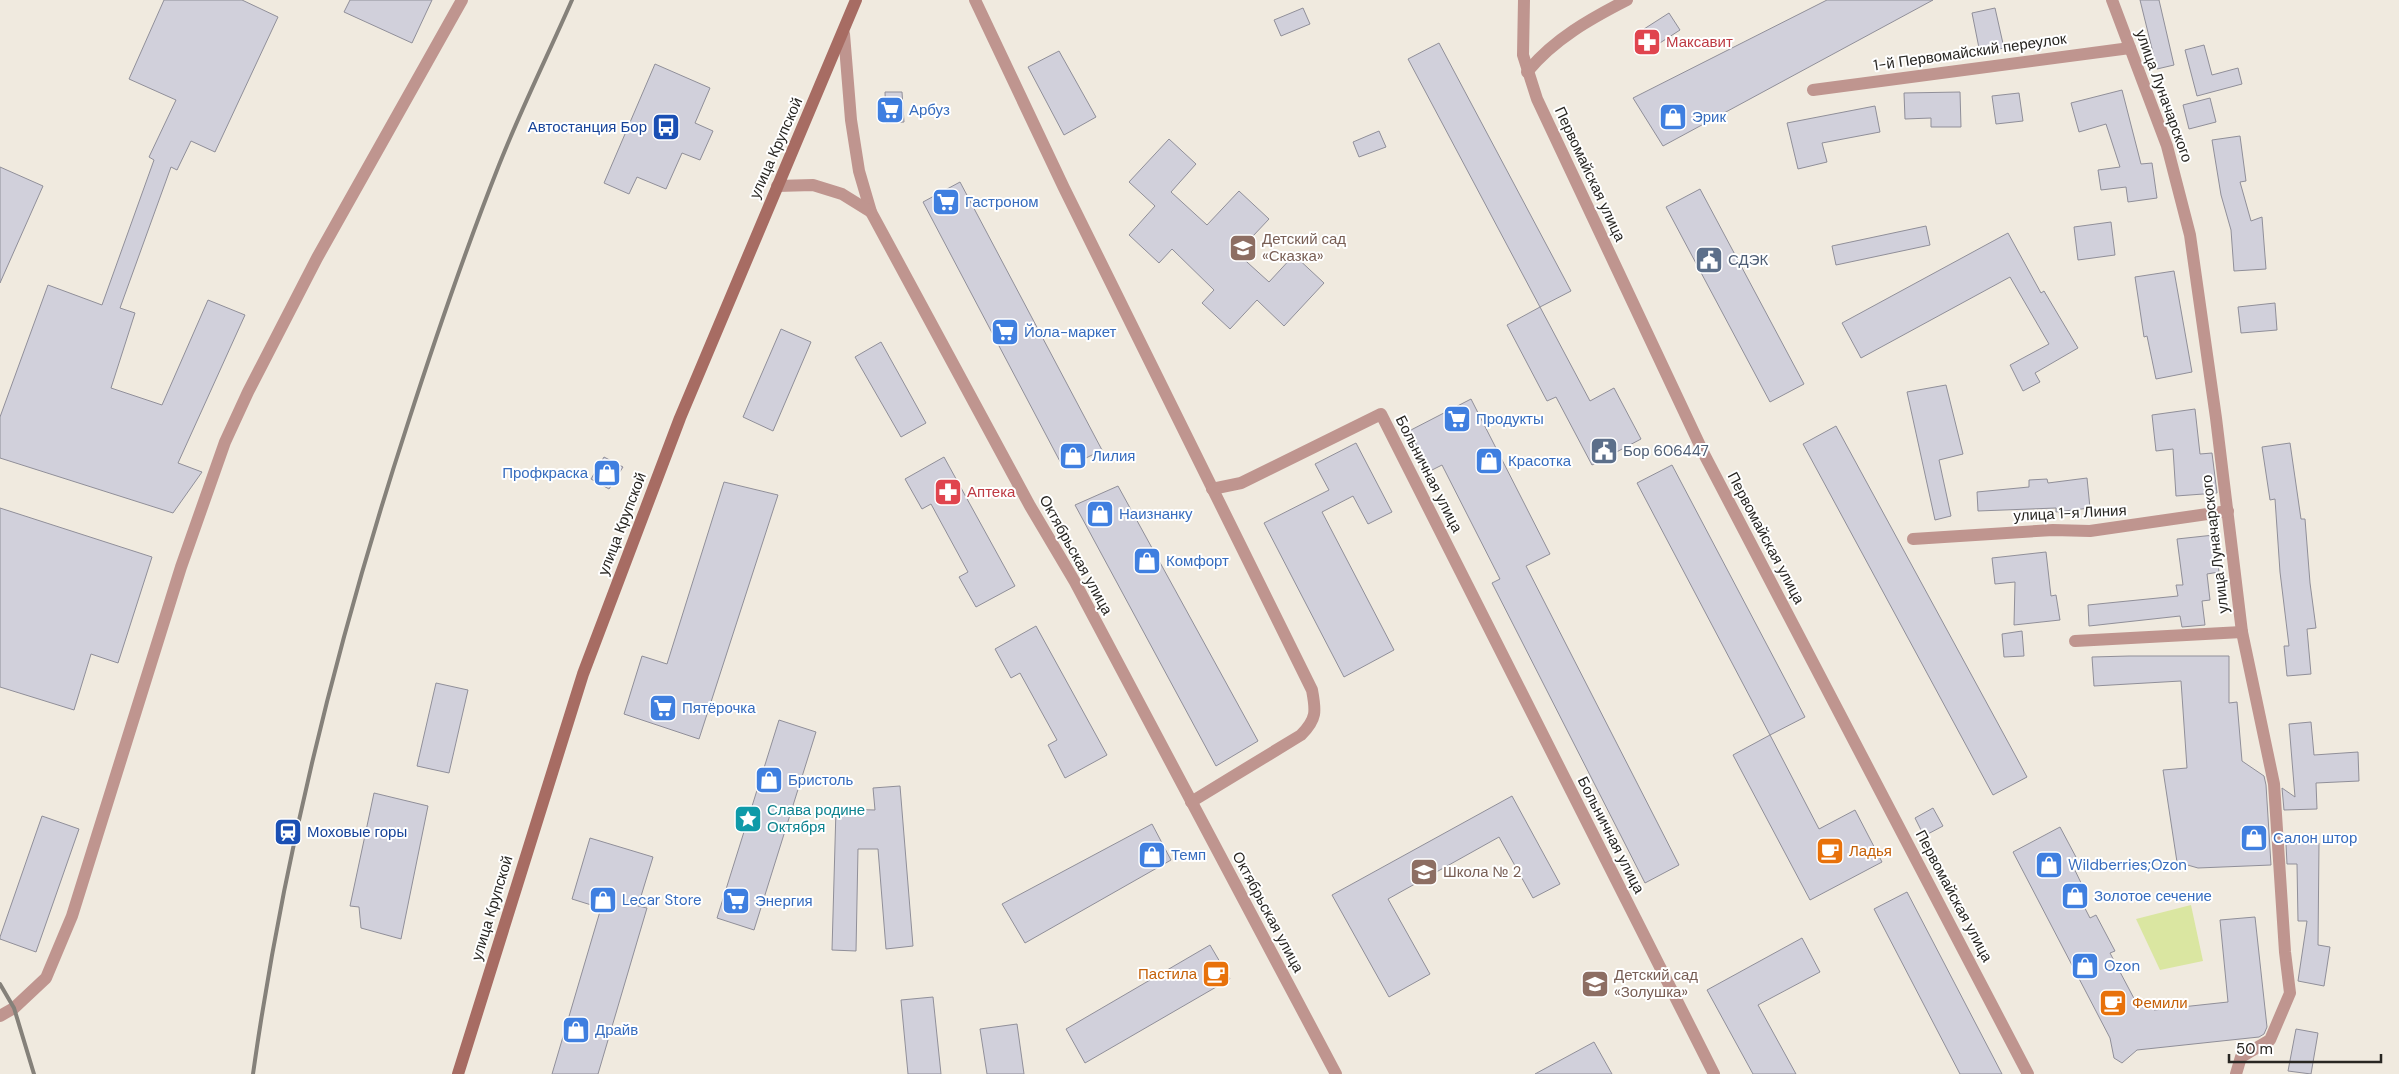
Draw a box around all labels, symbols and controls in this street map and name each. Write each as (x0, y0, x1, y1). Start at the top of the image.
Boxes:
pharmacy icon: Максавит (1632, 27, 1662, 57)
street label: улица Луначарского (2131, 27, 2197, 165)
street label: 1-й Первомайский переулок (1872, 28, 2068, 75)
place label: Максавит (1666, 32, 1733, 52)
street label: улица Крупской (745, 94, 807, 202)
supermarket icon: Арбуз (875, 95, 905, 125)
place label: Арбуз (909, 100, 950, 120)
shop icon: Эрик (1658, 102, 1688, 132)
street label: Первомайская улица (1550, 103, 1630, 245)
place label: Эрик (1692, 107, 1727, 127)
bus stop icon: Автостанция Бор (651, 112, 681, 142)
place label: Автостанция Бор (528, 117, 647, 137)
supermarket icon: Гастроном (931, 187, 961, 217)
place label: Гастроном (965, 192, 1039, 212)
place label: Детский сад «Сказка» (1262, 229, 1346, 266)
school or university icon: Детский сад «Сказка» (1228, 233, 1258, 263)
public building icon: СДЭК (1694, 245, 1724, 275)
place label: СДЭК (1728, 250, 1768, 270)
supermarket icon: Йола-маркет (990, 317, 1020, 347)
place label: Йола-маркет (1024, 322, 1117, 342)
supermarket icon: Продукты (1442, 404, 1472, 434)
place label: Продукты (1476, 409, 1544, 429)
street label: Больничная улица (1391, 412, 1467, 537)
public building icon: Бор 606447 (1589, 436, 1619, 466)
shop icon: Лилия (1058, 441, 1088, 471)
place label: Бор 606447 (1623, 441, 1709, 461)
place label: Лилия (1092, 446, 1135, 466)
shop icon: Красотка (1474, 446, 1504, 476)
place label: Красотка (1508, 451, 1572, 471)
shop icon: Профкраска (592, 458, 622, 488)
place label: Профкраска (502, 463, 589, 483)
street label: Первомайская улица (1723, 469, 1810, 608)
street label: улица Крупской (593, 470, 651, 578)
street label: улица Луначарского (2197, 474, 2233, 614)
pharmacy icon: Аптека (933, 477, 963, 507)
place label: Аптека (967, 482, 1016, 502)
street label: Октябрьская улица (1035, 491, 1118, 619)
shop icon: Наизнанку (1085, 499, 1115, 529)
street label: улица 1-я Линия (2013, 500, 2127, 526)
place label: Наизнанку (1119, 504, 1193, 524)
shop icon: Комфорт (1132, 546, 1162, 576)
place label: Комфорт (1166, 551, 1229, 571)
supermarket icon: Пятёрочка (648, 693, 678, 723)
place label: Пятёрочка (682, 698, 756, 718)
shop icon: Бристоль (754, 765, 784, 795)
place label: Бристоль (788, 770, 854, 790)
street label: Больничная улица (1573, 773, 1649, 898)
place label: Слава родине Октября (767, 800, 865, 837)
place icon: Слава родине Октября (733, 804, 763, 834)
station icon: Моховые горы (273, 817, 303, 847)
place label: Моховые горы (307, 822, 407, 842)
shop icon: Салон штор (2239, 823, 2269, 853)
street label: Первомайская улица (1911, 827, 1998, 966)
place label: Салон штор (2273, 828, 2357, 848)
cafe icon: Ладья (1815, 836, 1845, 866)
shop icon: Темп (1137, 840, 1167, 870)
place label: Ладья (1849, 841, 1892, 861)
place label: Темп (1171, 845, 1206, 865)
street label: Октябрьская улица (1228, 848, 1309, 977)
shop icon: Wildberries;Ozon (2034, 850, 2064, 880)
street label: улица Крупской (467, 853, 517, 963)
place label: Wildberries;Ozon (2068, 855, 2187, 875)
school or university icon: Школа № 2 (1409, 857, 1439, 887)
place label: Школа № 2 (1443, 862, 1521, 882)
shop icon: Золотое сечение (2060, 881, 2090, 911)
shop icon: Lecar Store (588, 885, 618, 915)
supermarket icon: Энергия (721, 886, 751, 916)
place label: Золотое сечение (2094, 886, 2212, 906)
place label: Lecar Store (622, 890, 701, 910)
place label: Энергия (755, 891, 813, 911)
shop icon: Ozon (2070, 951, 2100, 981)
place label: Ozon (2104, 956, 2140, 976)
cafe icon: Пастила (1201, 959, 1231, 989)
place label: Пастила (1138, 964, 1198, 984)
place label: Детский сад «Золушка» (1614, 965, 1698, 1002)
school or university icon: Детский сад «Золушка» (1580, 969, 1610, 999)
cafe icon: Фемили (2098, 988, 2128, 1018)
place label: Фемили (2132, 993, 2188, 1013)
shop icon: Драйв (561, 1015, 591, 1045)
place label: Драйв (595, 1020, 638, 1040)
scale bar (2229, 1032, 2382, 1064)
text: 50 m (2236, 1039, 2273, 1059)

